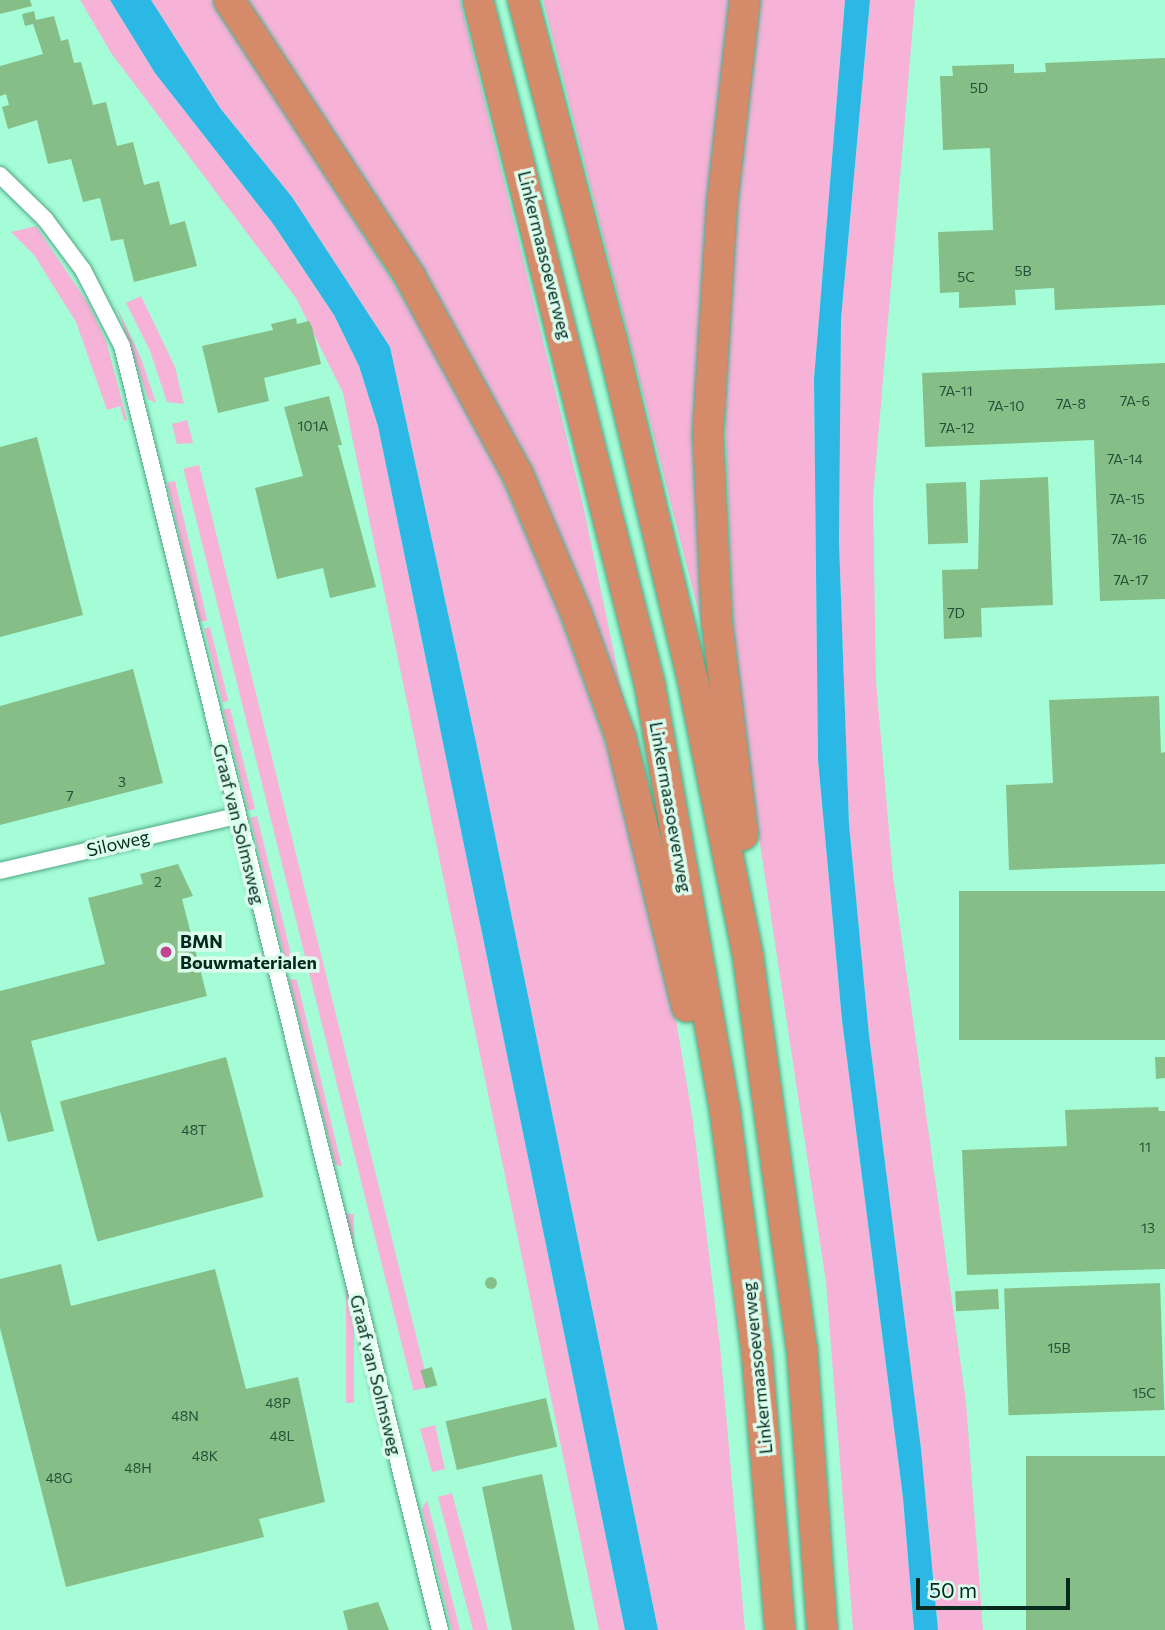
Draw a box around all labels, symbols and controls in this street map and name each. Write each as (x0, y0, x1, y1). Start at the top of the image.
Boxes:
house number: 5D (970, 80, 988, 96)
street label: Linkermaasoeverweg (514, 168, 576, 342)
house number: 5B (1014, 263, 1032, 279)
house number: 5C (957, 269, 975, 285)
house number: 7A-11 (939, 383, 973, 399)
house number: 7A-6 (1120, 393, 1150, 409)
house number: 7A-8 (1056, 396, 1086, 412)
house number: 7A-10 (988, 398, 1024, 414)
house number: 101A (298, 418, 328, 434)
house number: 7A-12 (939, 420, 975, 436)
house number: 7A-14 (1107, 451, 1143, 467)
house number: 7A-15 (1109, 491, 1145, 507)
house number: 7A-16 (1111, 531, 1147, 547)
house number: 7A-17 (1114, 572, 1148, 588)
house number: 7D (947, 605, 965, 621)
street label: Linkermaasoeverweg (645, 720, 697, 894)
street label: Graaf van Solmsweg (209, 741, 269, 907)
house number: 3 (118, 774, 126, 790)
house number: 7 (66, 788, 74, 804)
street label: Siloweg (85, 825, 151, 861)
house number: 2 (154, 874, 162, 890)
place label: BMN Bouwmaterialen (180, 931, 317, 974)
marker: BMN Bouwmaterialen (158, 944, 174, 960)
house number: 48T (181, 1122, 207, 1138)
house number: 11 (1139, 1139, 1151, 1155)
house number: 13 (1141, 1220, 1155, 1236)
street label: Linkermaasoeverweg (737, 1281, 777, 1455)
street label: Graaf van Solmsweg (346, 1292, 406, 1458)
house number: 15B (1047, 1340, 1071, 1356)
house number: 15C (1132, 1385, 1156, 1401)
house number: 48P (265, 1395, 291, 1411)
house number: 48N (171, 1408, 199, 1424)
house number: 48L (270, 1428, 294, 1444)
house number: 48K (192, 1448, 218, 1464)
house number: 48H (124, 1460, 152, 1476)
house number: 48G (45, 1470, 73, 1486)
scale bar (920, 1564, 1074, 1608)
text: 50 m (929, 1577, 977, 1602)

